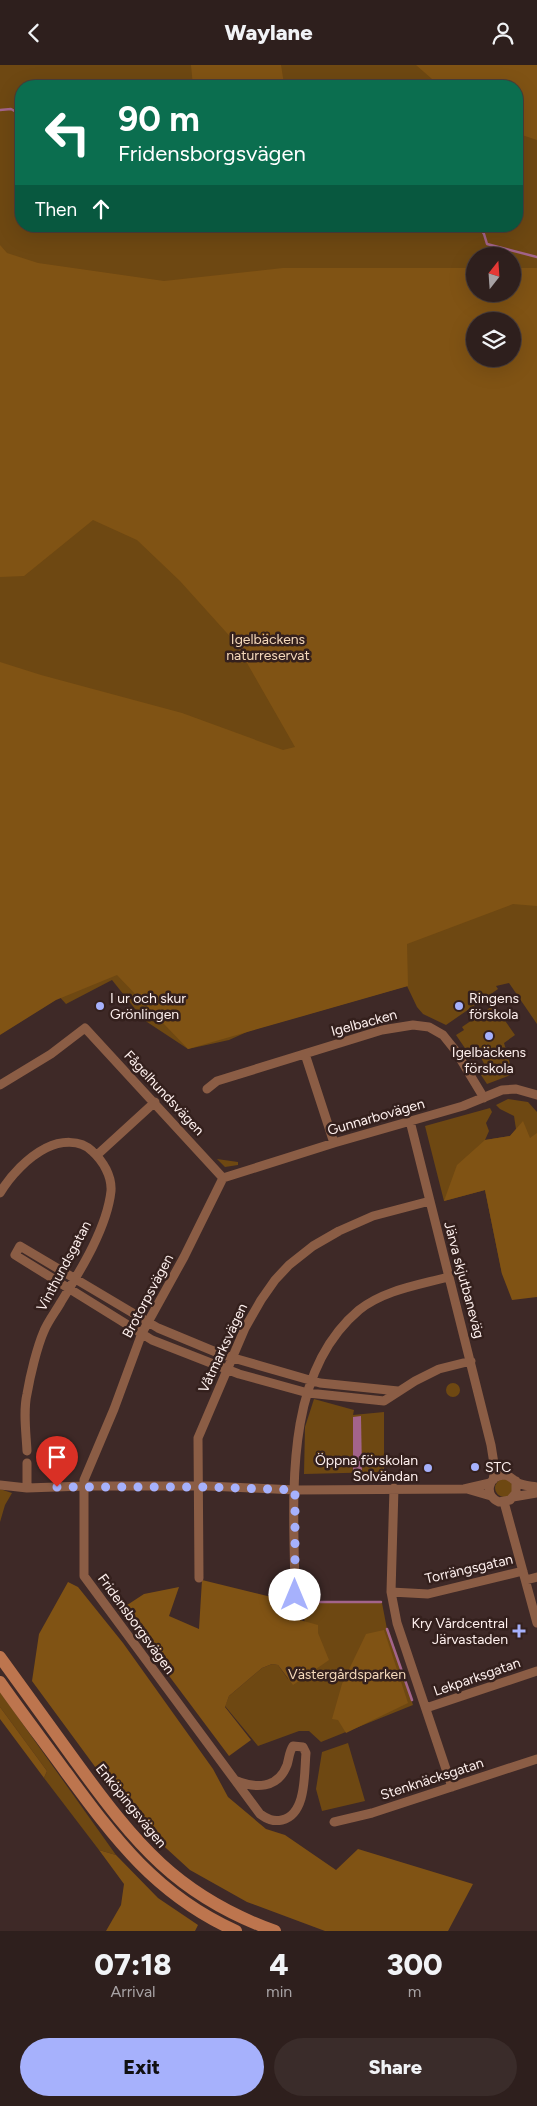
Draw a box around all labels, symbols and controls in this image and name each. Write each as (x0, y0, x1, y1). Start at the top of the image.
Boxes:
icon: back (20, 19, 48, 47)
text: Waylane (224, 19, 313, 46)
icon: person (489, 19, 517, 47)
text: 90 m (118, 98, 200, 140)
icon: left (35, 100, 100, 165)
text: Fridensborgsvägen (118, 140, 306, 167)
icon: ahead (87, 195, 115, 223)
text: Then (35, 198, 77, 221)
north arrow (466, 247, 521, 303)
map controls (466, 247, 521, 367)
button: layers (466, 312, 521, 367)
park label: Igelbäckens naturreservat (226, 631, 310, 664)
place label: I ur och skur Grönlingen (110, 990, 186, 1023)
place label: Ringens förskola (469, 990, 519, 1023)
marker: I ur och skur Grönlingen (94, 1000, 106, 1012)
marker: Ringens förskola (453, 1000, 465, 1012)
street label: Igelbacken (329, 1006, 399, 1040)
marker: Igelbäckens förskola (483, 1030, 495, 1042)
place label: Igelbäckens förskola (452, 1044, 526, 1077)
street label: Fågelhundsvägen (120, 1047, 208, 1139)
street label: Gunnarbovägen (326, 1095, 427, 1139)
street label: Vinthundsgatan (33, 1218, 95, 1314)
street label: Järva skjutbaneväg (440, 1220, 488, 1340)
street label: Brotorpsvägen (119, 1251, 177, 1341)
street label: Våtmarksvägen (195, 1300, 251, 1395)
pin (36, 1436, 78, 1487)
icon: arrive (43, 1443, 71, 1471)
place label: Öppna förskolan Solvändan (315, 1452, 418, 1485)
place label: STC (485, 1459, 511, 1476)
marker: STC (469, 1461, 481, 1473)
marker: Öppna förskolan Solvändan (422, 1462, 434, 1474)
street label: Torrängsgatan (423, 1551, 515, 1587)
position arrow (268, 1568, 320, 1620)
street label: Fridensborgsvägen (94, 1571, 178, 1677)
place label: Kry Vårdcentral Järvastaden (411, 1615, 508, 1648)
marker: Kry Vårdcentral Järvastaden (512, 1624, 526, 1638)
street label: Lekparksgatan (431, 1654, 523, 1700)
park label: Västergårdsparken (288, 1666, 406, 1683)
street label: Stenknäcksgatan (378, 1754, 486, 1804)
street label: Enköpingsvägen (92, 1761, 170, 1852)
text: 07:18 (94, 1946, 172, 1983)
text: 4 (270, 1946, 289, 1983)
text: 300 (387, 1946, 443, 1983)
text: Arrival (110, 1982, 156, 2001)
text: min (266, 1982, 292, 2001)
text: m (408, 1982, 421, 2001)
button: Exit (20, 2038, 264, 2096)
button: Share (274, 2038, 517, 2096)

